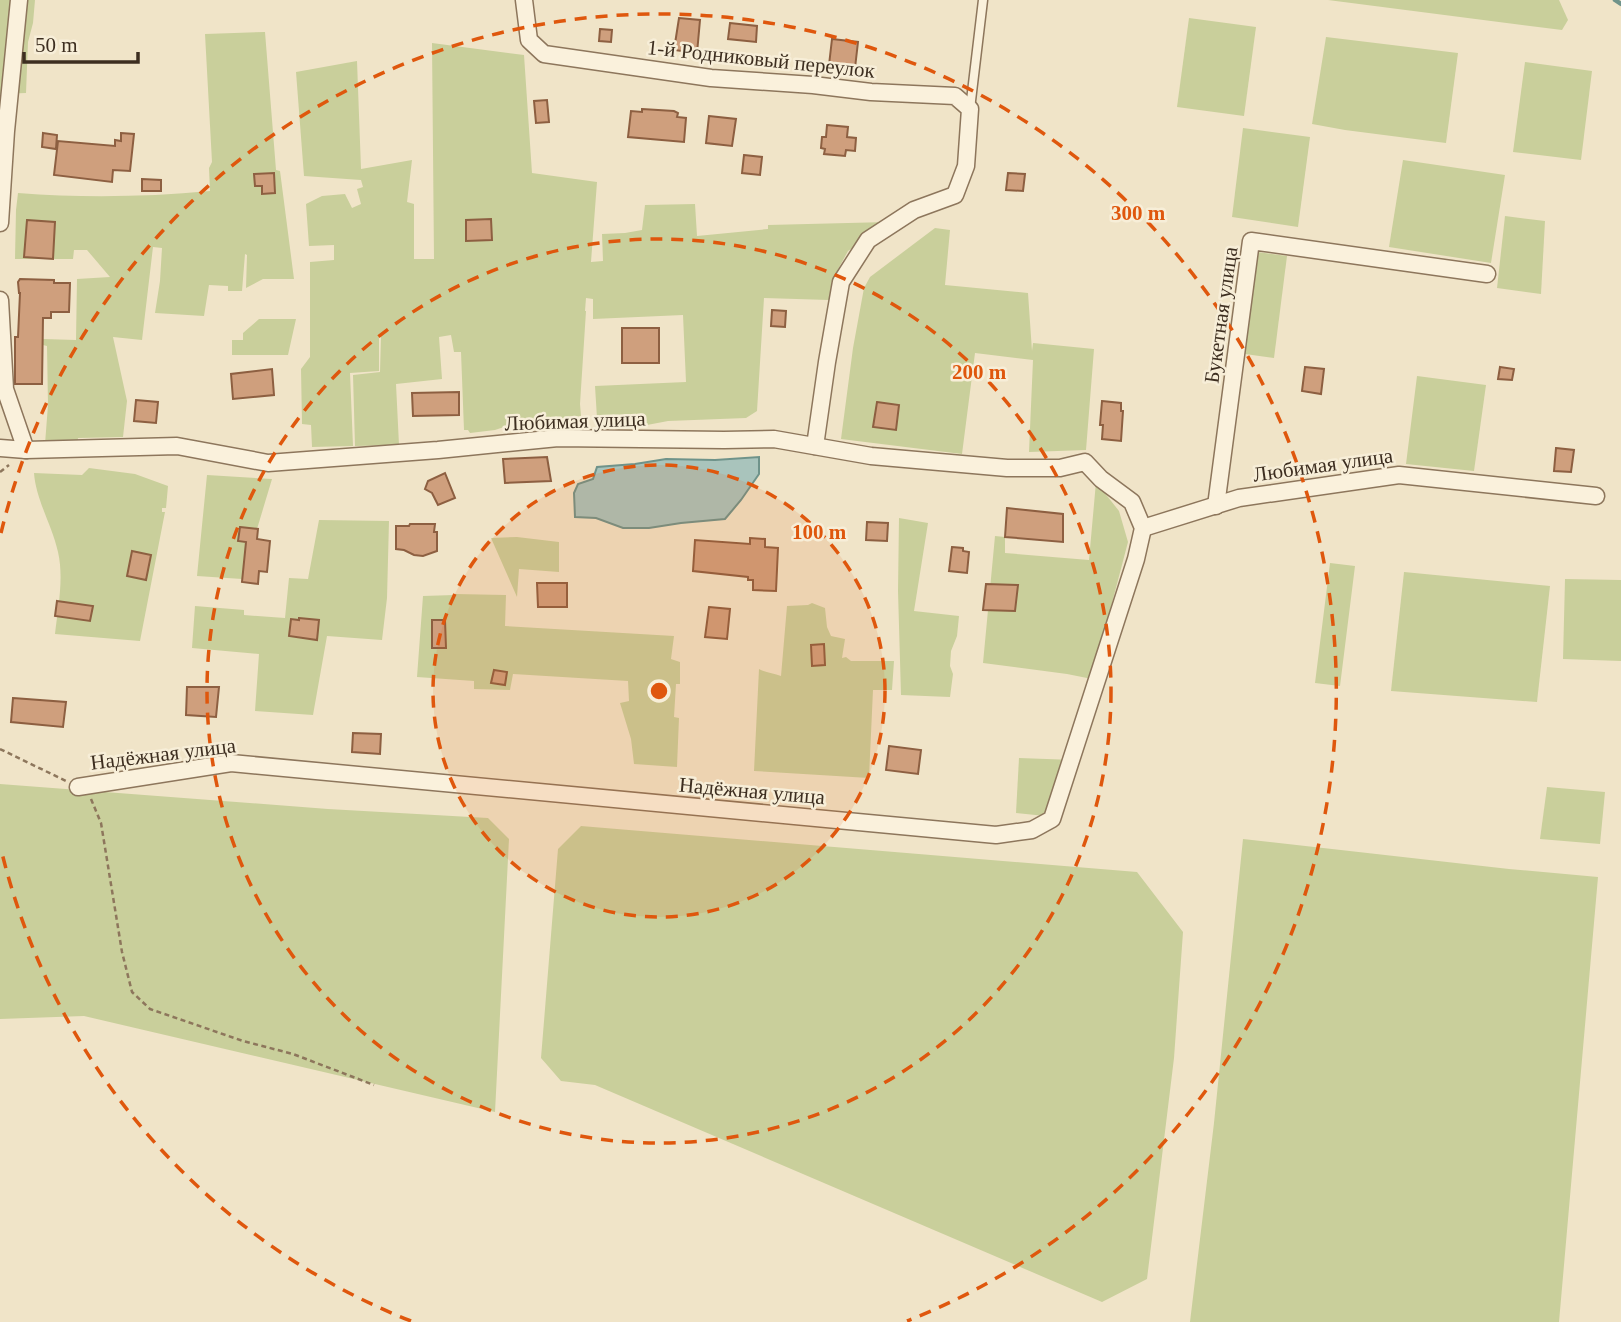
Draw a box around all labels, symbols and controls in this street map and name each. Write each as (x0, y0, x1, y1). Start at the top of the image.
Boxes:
scale bar (24, 21, 138, 65)
text: 50 m (35, 33, 78, 57)
street label: 1-й Родниковый переулок (646, 35, 877, 83)
text: 300 m (1111, 201, 1166, 225)
street label: Букетная улица (1200, 245, 1243, 385)
text: 200 m (952, 360, 1007, 384)
street label: Любимая улица (504, 407, 647, 435)
street label: Любимая улица (1251, 443, 1395, 487)
text: 100 m (792, 520, 847, 544)
centre of rings (647, 679, 671, 703)
street label: Надёжная улица (89, 733, 238, 775)
street label: Надёжная улица (678, 773, 827, 809)

